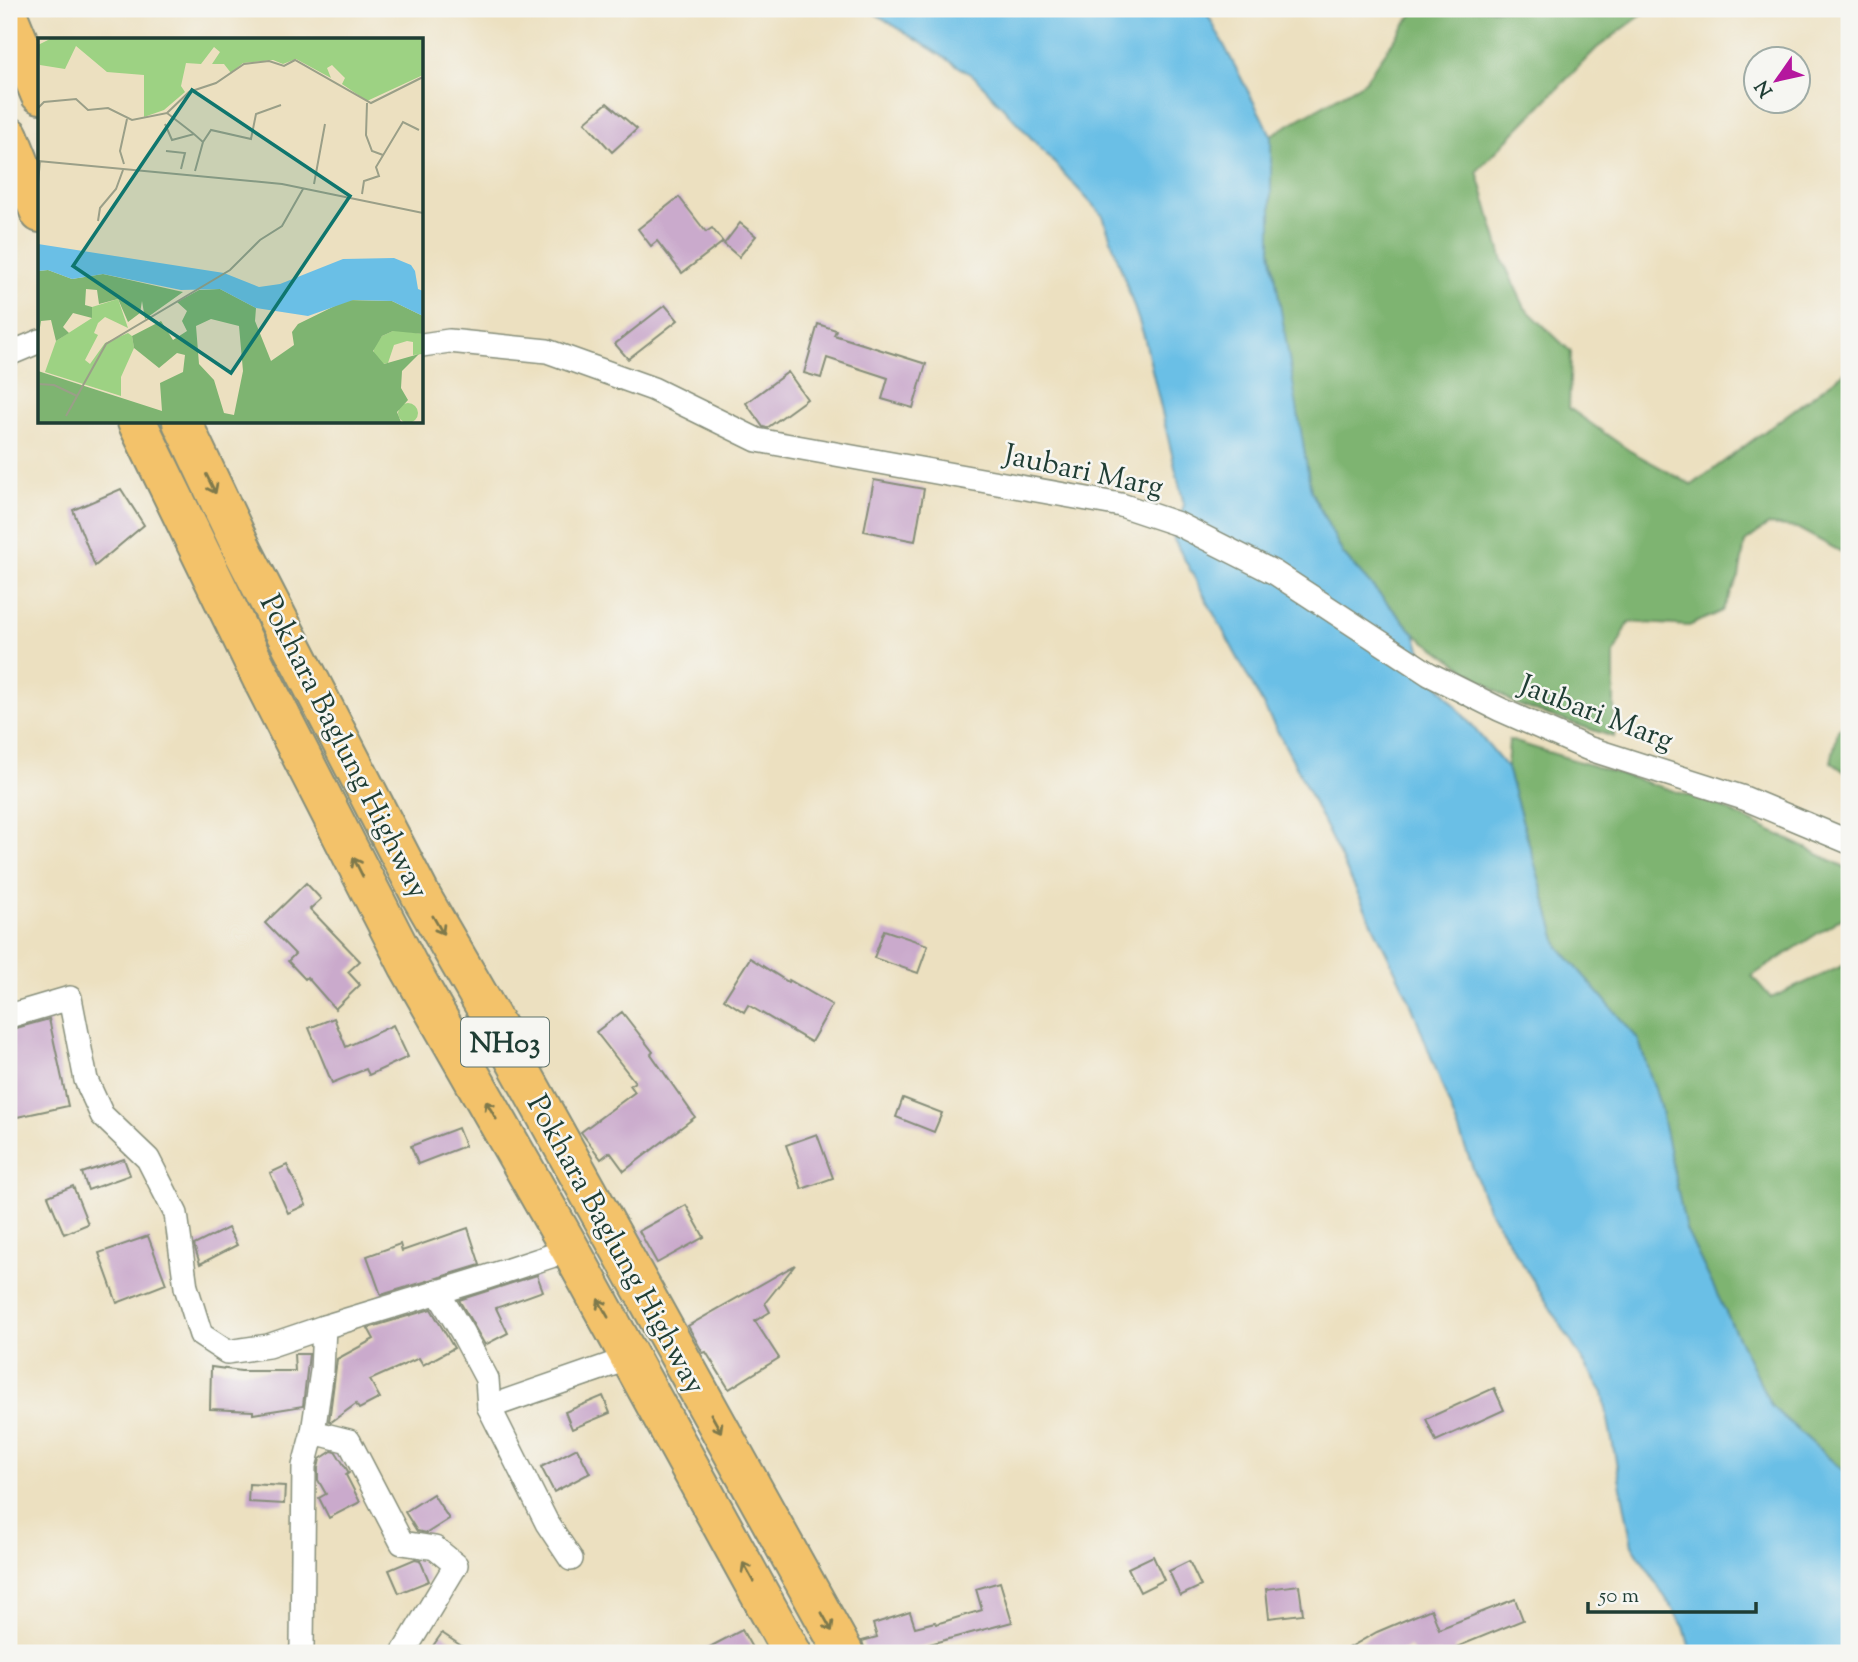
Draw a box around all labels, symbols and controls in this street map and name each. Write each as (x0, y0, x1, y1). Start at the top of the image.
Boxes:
inset map (38, 38, 424, 424)
north arrow (1742, 46, 1812, 116)
text: N (1750, 74, 1780, 102)
street label: Jaubari Marg (998, 434, 1167, 510)
one-way arrow (205, 473, 218, 494)
street label: Pokhara Baglung Highway (247, 588, 438, 907)
street label: Jaubari Marg (1511, 665, 1679, 763)
one-way arrow (351, 858, 365, 878)
one-way arrow (431, 915, 445, 935)
road number: NH03 (461, 1018, 549, 1066)
street label: Pokhara Baglung Highway (514, 1088, 715, 1403)
one-way arrow (484, 1100, 497, 1121)
one-way arrow (596, 1298, 609, 1319)
one-way arrow (709, 1413, 723, 1433)
one-way arrow (741, 1562, 754, 1583)
scale bar (1588, 1571, 1756, 1615)
text: 50 m (1598, 1582, 1639, 1612)
one-way arrow (820, 1612, 834, 1632)

